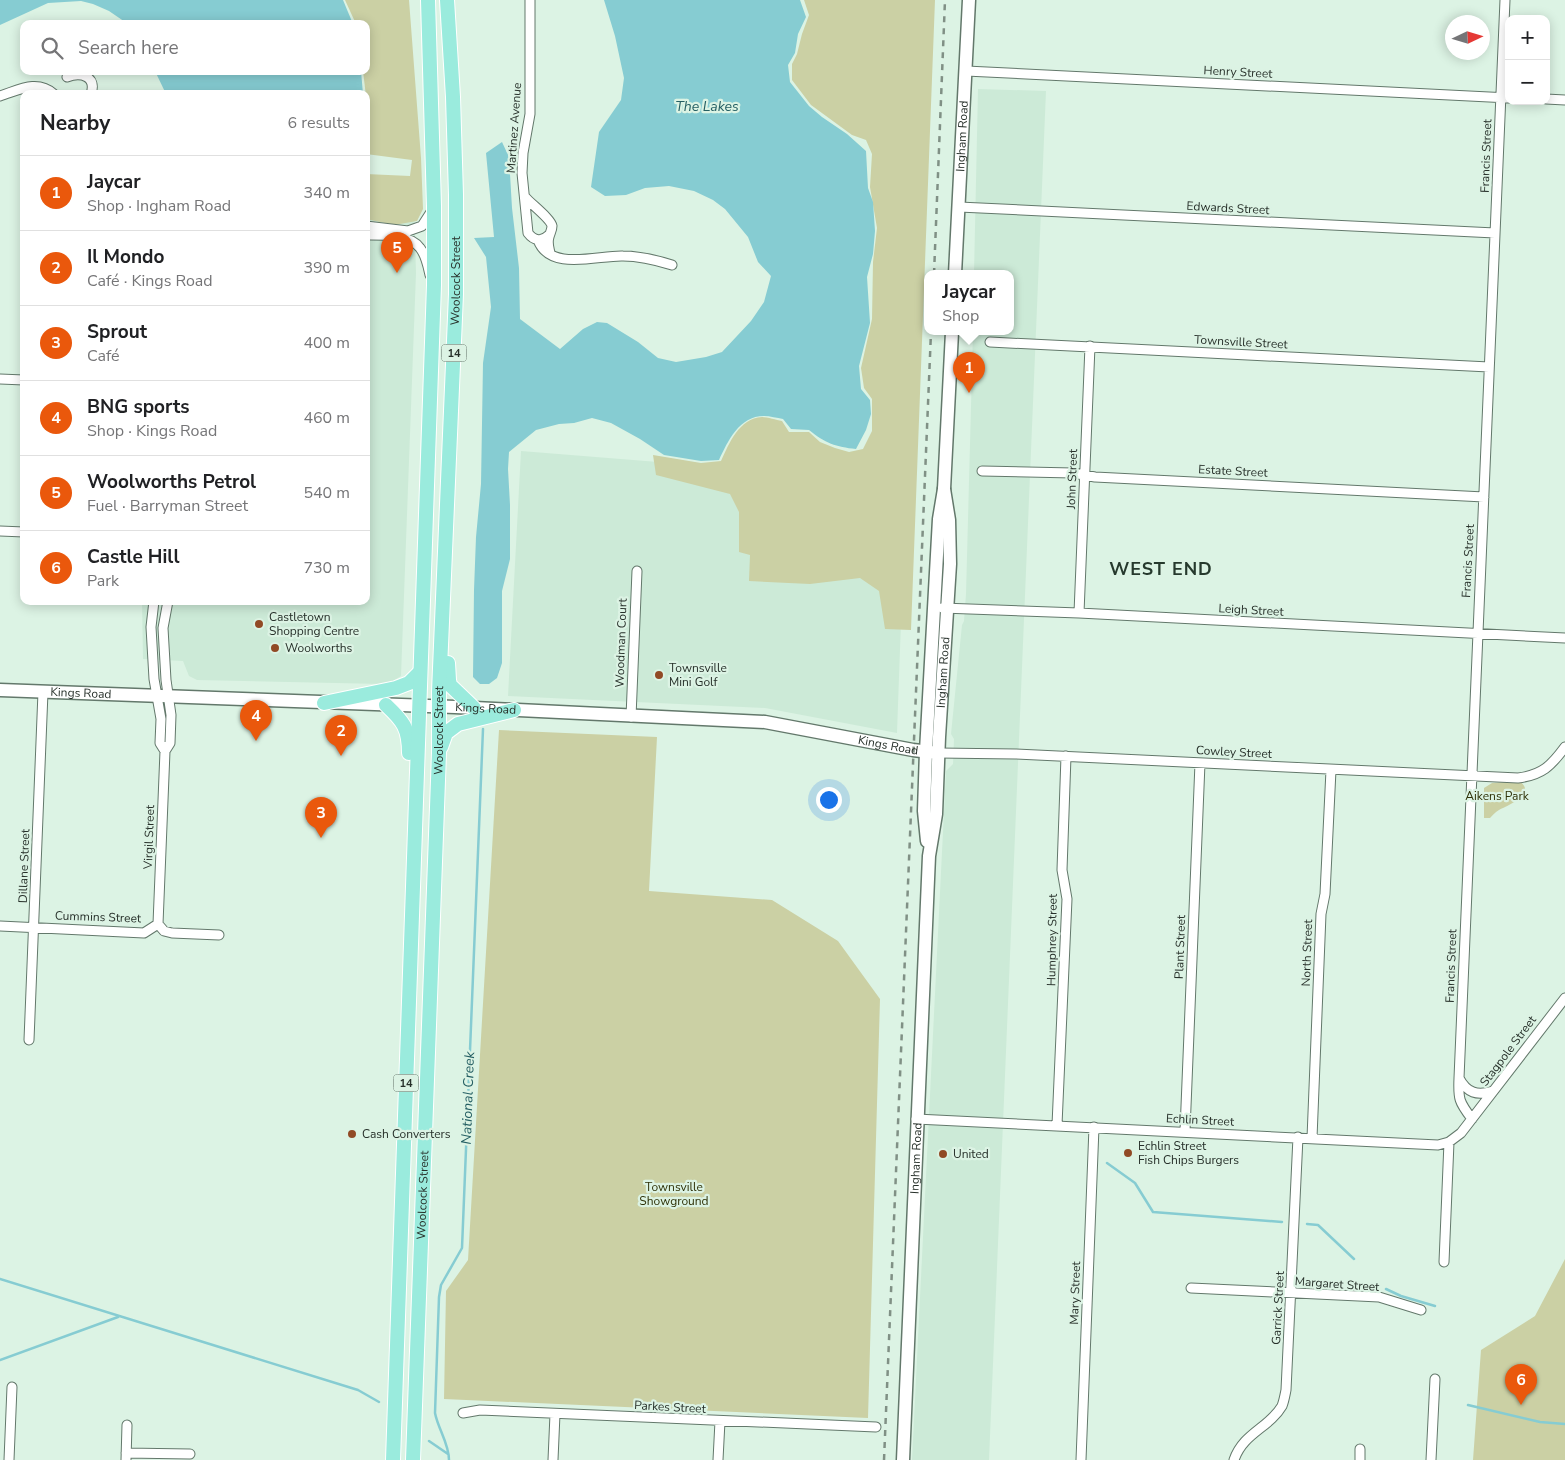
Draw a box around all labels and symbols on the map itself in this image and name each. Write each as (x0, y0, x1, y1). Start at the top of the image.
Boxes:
north arrow (1445, 15, 1490, 60)
street label: Henry Street (1203, 62, 1274, 82)
street label: Martinez Avenue (503, 82, 525, 174)
water label: The Lakes (675, 97, 739, 116)
street label: Ingham Road (952, 100, 972, 172)
street label: Francis Street (1477, 118, 1495, 193)
street label: Edwards Street (1186, 198, 1271, 218)
pin: 5 (381, 232, 413, 273)
street label: Woolcock Street (447, 236, 464, 326)
street label: Townsville Street (1194, 332, 1289, 352)
road number: 14 (442, 344, 466, 362)
pin: 1 (953, 352, 985, 393)
street label: John Street (1063, 448, 1081, 510)
street label: Estate Street (1198, 461, 1269, 481)
street label: Francis Street (1458, 523, 1478, 598)
district label: WEST END (1109, 557, 1213, 581)
street label: Woodman Court (611, 597, 631, 688)
street label: Leigh Street (1218, 600, 1285, 620)
place label: Castletown Shopping Centre (269, 609, 359, 639)
marker: Castletown Shopping Centre (253, 618, 265, 630)
street label: Ingham Road (933, 636, 953, 709)
place label: Woolworths (285, 640, 353, 656)
marker: Woolworths (269, 642, 281, 654)
place label: Townsville Mini Golf (669, 660, 727, 690)
marker: Townsville Mini Golf (653, 669, 665, 681)
street label: Kings Road (50, 684, 112, 702)
street label: Woolcock Street (430, 685, 447, 775)
street label: Kings Road (455, 699, 517, 718)
pin: 4 (240, 700, 272, 741)
pin: 2 (325, 715, 357, 756)
street label: Kings Road (857, 732, 919, 759)
street label: Cowley Street (1196, 742, 1273, 762)
your location (816, 787, 842, 813)
park label: Aikens Park (1465, 788, 1530, 804)
pin: 3 (305, 797, 337, 838)
street label: Virgil Street (140, 804, 158, 870)
street label: Dillane Street (15, 828, 33, 903)
street label: Humphrey Street (1043, 893, 1061, 986)
street label: Cummins Street (55, 907, 142, 927)
street label: Plant Street (1171, 914, 1189, 979)
street label: North Street (1298, 918, 1316, 987)
street label: Francis Street (1442, 928, 1460, 1003)
street label: Stagpole Street (1476, 1012, 1540, 1089)
water label: National Creek (457, 1050, 479, 1145)
road number: 14 (394, 1074, 418, 1092)
street label: Echlin Street (1165, 1110, 1235, 1130)
street label: Ingham Road (906, 1122, 926, 1194)
place label: Cash Converters (362, 1126, 451, 1142)
marker: Cash Converters (346, 1128, 358, 1140)
place label: Echlin Street Fish Chips Burgers (1138, 1138, 1239, 1168)
place label: United (953, 1146, 989, 1162)
marker: Echlin Street Fish Chips Burgers (1122, 1147, 1134, 1159)
marker: United (937, 1148, 949, 1160)
street label: Woolcock Street (413, 1150, 432, 1240)
park label: Townsville Showground (639, 1179, 709, 1209)
street label: Mary Street (1066, 1260, 1084, 1325)
street label: Garrick Street (1268, 1270, 1288, 1345)
street label: Margaret Street (1294, 1273, 1381, 1295)
pin: 6 (1505, 1364, 1537, 1405)
street label: Parkes Street (634, 1397, 707, 1417)

